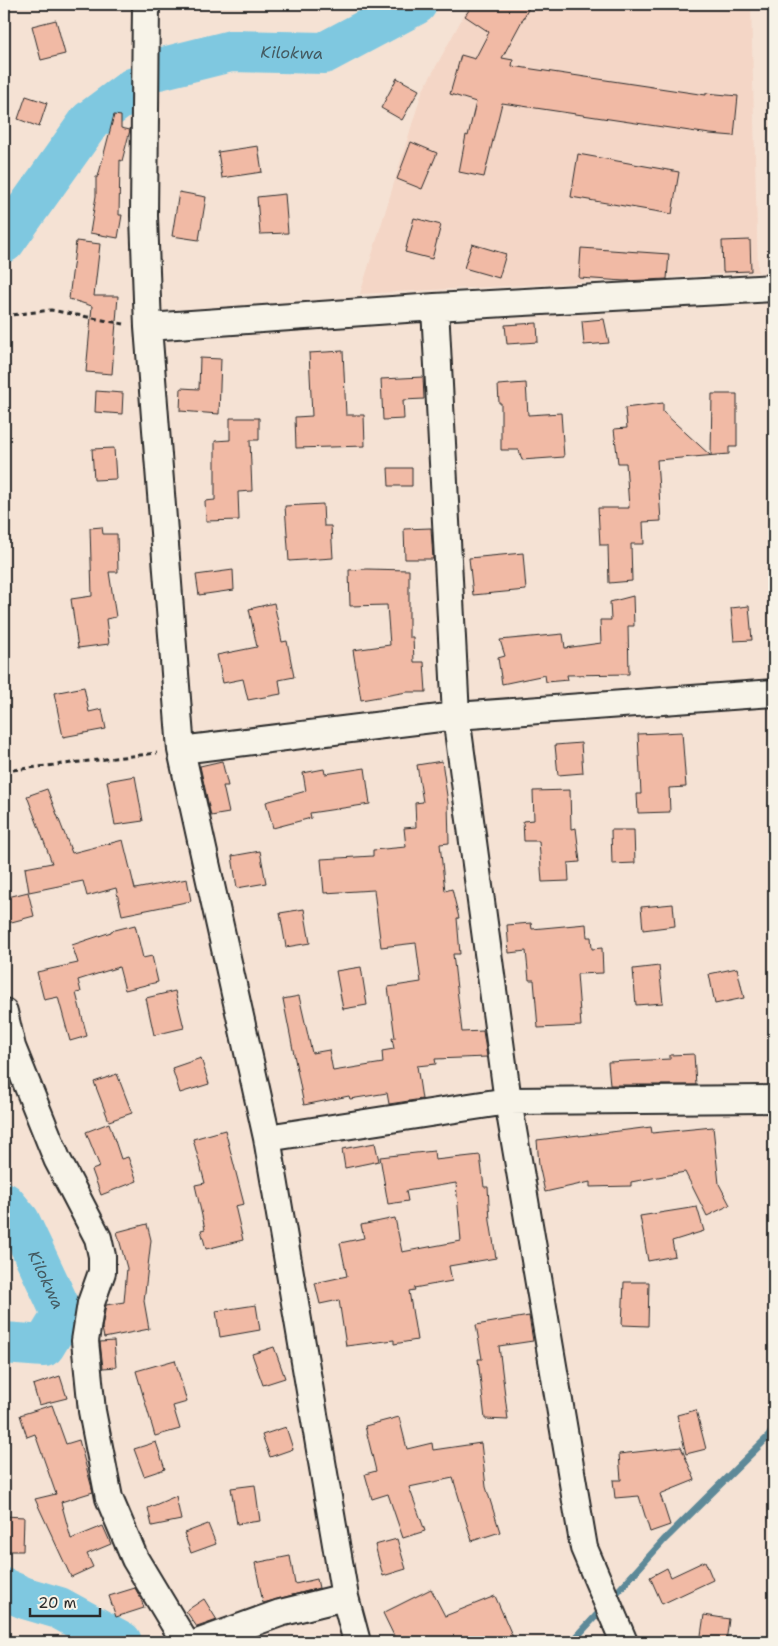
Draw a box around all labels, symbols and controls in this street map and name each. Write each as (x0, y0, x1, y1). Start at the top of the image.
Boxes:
water label: Kilokwa (260, 41, 323, 63)
water label: Kilokwa (24, 1247, 69, 1312)
scale bar (30, 1586, 100, 1618)
text: 20 m (38, 1593, 77, 1613)

